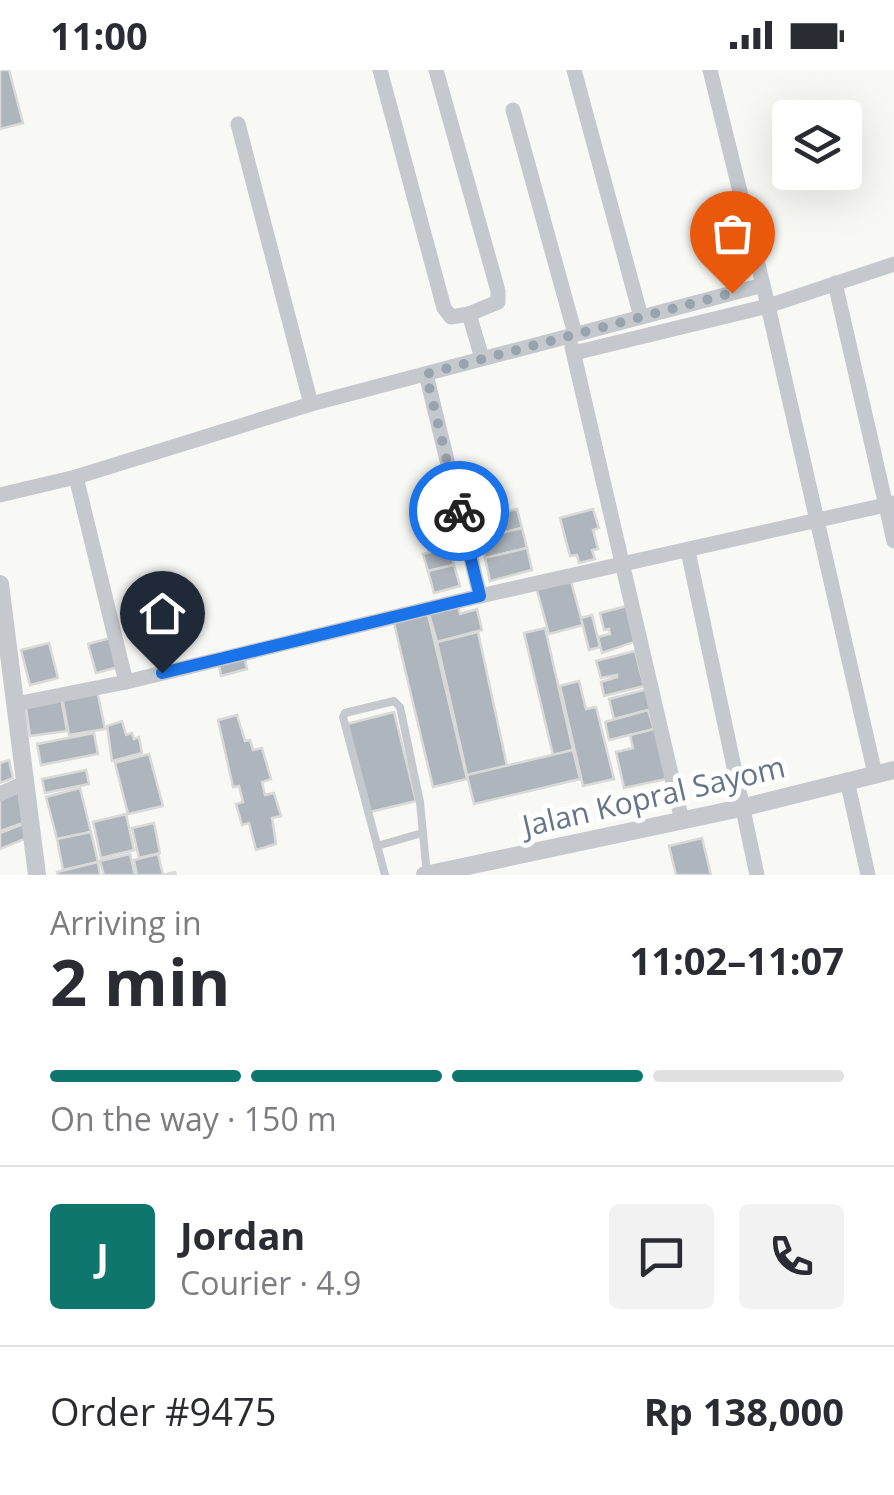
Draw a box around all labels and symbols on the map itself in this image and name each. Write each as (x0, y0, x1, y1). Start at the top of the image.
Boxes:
pin (690, 191, 775, 294)
courier (409, 461, 509, 561)
pin (120, 571, 205, 674)
street label: Jalan Kopral Sayom (515, 745, 789, 846)

